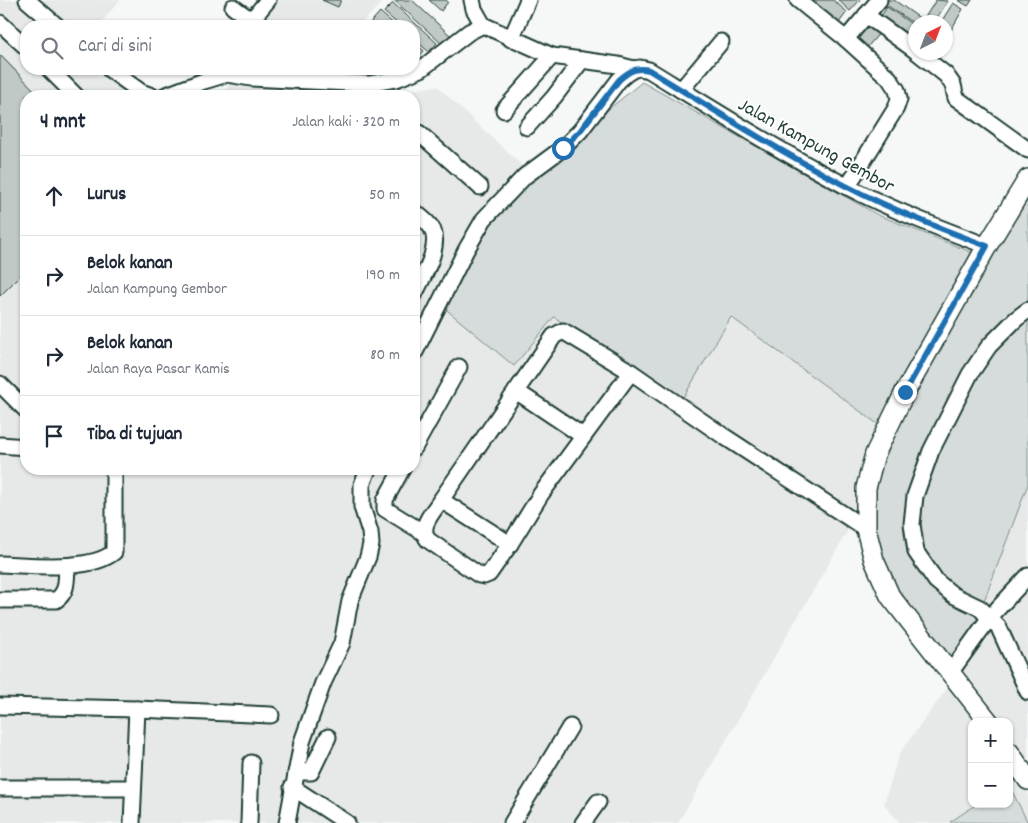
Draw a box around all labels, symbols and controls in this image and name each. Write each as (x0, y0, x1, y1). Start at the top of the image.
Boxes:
north arrow (908, 15, 953, 60)
search box (20, 20, 420, 75)
icon: search (38, 34, 66, 62)
text: Cari di sini (78, 34, 152, 61)
street label: Jalan Kampung Gembor (732, 92, 899, 202)
text: 4 mnt (40, 108, 85, 138)
text: Jalan kaki · 320 m (292, 111, 400, 134)
route start (552, 137, 575, 160)
icon: ahead (40, 182, 68, 210)
text: Lurus (87, 182, 126, 209)
text: 50 m (369, 184, 400, 207)
text: Belok kanan (87, 251, 173, 278)
icon: right (40, 262, 68, 290)
text: 190 m (366, 264, 400, 287)
text: Jalan Kampung Gembor (87, 278, 227, 301)
text: Belok kanan (87, 331, 173, 358)
icon: right (40, 342, 68, 370)
text: 80 m (370, 344, 400, 367)
text: Jalan Raya Pasar Kamis (87, 358, 230, 381)
route end (894, 381, 917, 404)
icon: arrive (40, 422, 68, 450)
text: Tiba di tujuan (87, 422, 182, 449)
map controls (968, 718, 1013, 808)
button: + (968, 718, 1013, 763)
button: − (968, 763, 1013, 808)

